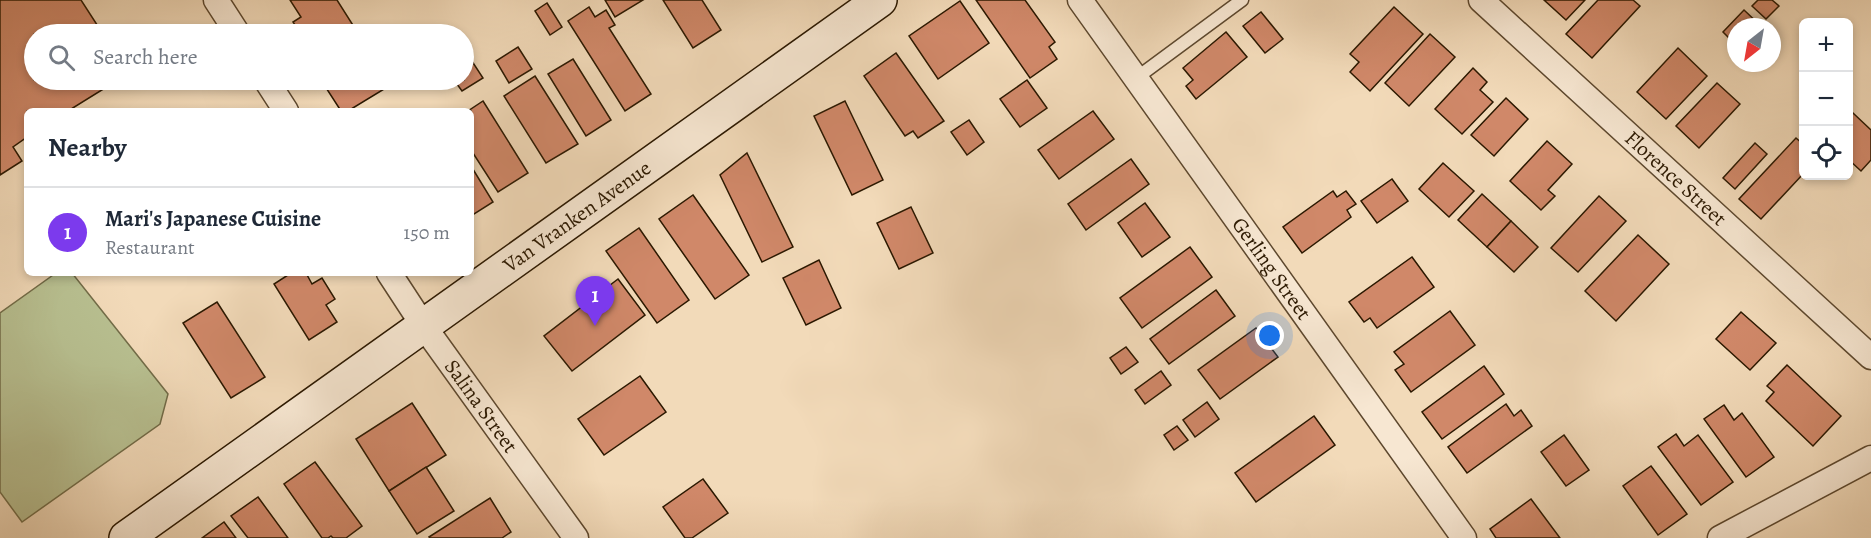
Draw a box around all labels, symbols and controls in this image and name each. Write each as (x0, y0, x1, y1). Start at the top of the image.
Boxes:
north arrow (1727, 18, 1781, 72)
map controls (1799, 18, 1853, 180)
button: + (1799, 18, 1853, 72)
search box (24, 24, 474, 90)
icon: search (45, 41, 78, 74)
text: Search here (93, 42, 198, 72)
button: − (1799, 72, 1853, 126)
street label: Florence Street (1619, 124, 1733, 232)
button: locate (1799, 126, 1853, 180)
text: Nearby (48, 130, 127, 165)
street label: Van Vranken Avenue (497, 154, 657, 279)
text: Mari's Japanese Cuisine (105, 204, 321, 234)
street label: Gerling Street (1225, 212, 1318, 326)
text: 1 (64, 219, 71, 246)
text: 150 m (403, 219, 450, 246)
text: Restaurant (105, 234, 195, 261)
pin: 1 (576, 276, 614, 326)
your location (1255, 321, 1284, 350)
street label: Salina Street (438, 354, 524, 459)

